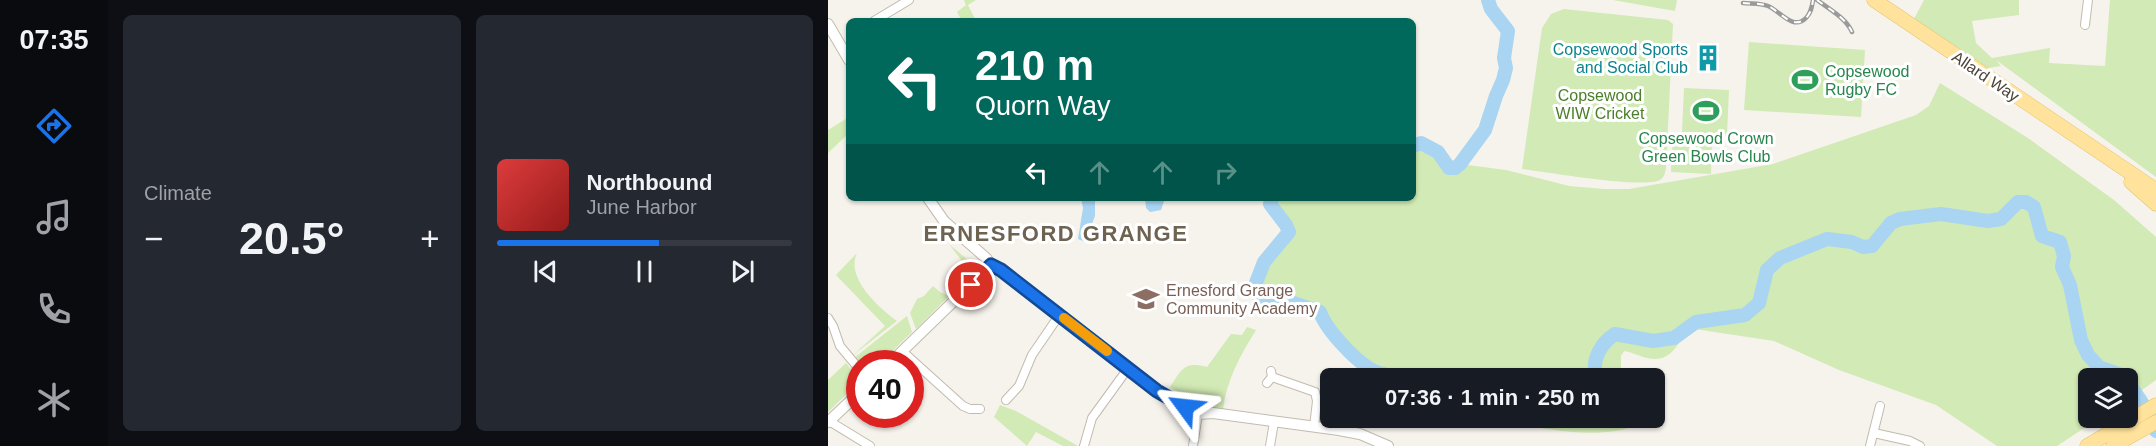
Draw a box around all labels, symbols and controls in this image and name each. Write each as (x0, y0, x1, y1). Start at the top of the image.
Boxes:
text: 07:35 (19, 25, 89, 55)
place label: Copsewood Sports and Social Club (1553, 41, 1688, 76)
icon: left (876, 42, 954, 120)
text: 210 m (975, 42, 1094, 89)
building icon: Copsewood Sports and Social Club (1693, 43, 1723, 73)
street label: Allard Way (1949, 48, 2022, 105)
place label: Copsewood Rugby FC (1825, 63, 1910, 98)
sports icon: Copsewood Rugby FC (1790, 65, 1820, 95)
park label: Copsewood WIW Cricket (1556, 87, 1645, 122)
text: Quorn Way (975, 91, 1111, 121)
sports icon: Copsewood Crown Green Bowls Club (1691, 96, 1721, 126)
icon: directions (33, 105, 75, 147)
place label: Copsewood Crown Green Bowls Club (1638, 130, 1774, 165)
icon: left (1020, 156, 1053, 189)
icon: ahead (1083, 156, 1116, 189)
icon: ahead (1146, 156, 1179, 189)
icon: right (1209, 156, 1242, 189)
text: Northbound (587, 170, 712, 195)
text: Climate (144, 182, 212, 204)
icon: music (33, 196, 75, 238)
text: June Harbor (587, 196, 697, 218)
text: 20.5° (239, 213, 345, 264)
text: − (144, 220, 163, 257)
text: + (420, 220, 440, 257)
district label: ERNESFORD GRANGE (924, 221, 1188, 246)
icon: previous (529, 255, 562, 288)
icon: pause (628, 255, 661, 288)
icon: next (726, 255, 759, 288)
pin (945, 259, 996, 310)
icon: arrive (954, 268, 987, 301)
place label: Ernesford Grange Community Academy (1166, 282, 1317, 317)
school or university icon: Ernesford Grange Community Academy (1131, 284, 1161, 314)
icon: phone (33, 288, 75, 330)
speed limit sign: 40 (846, 350, 924, 428)
map controls (2078, 368, 2138, 428)
button: layers (2078, 368, 2138, 428)
position arrow (1153, 375, 1217, 439)
icon: climate (33, 379, 75, 421)
text: 07:36 · 1 min · 250 m (1385, 385, 1600, 410)

